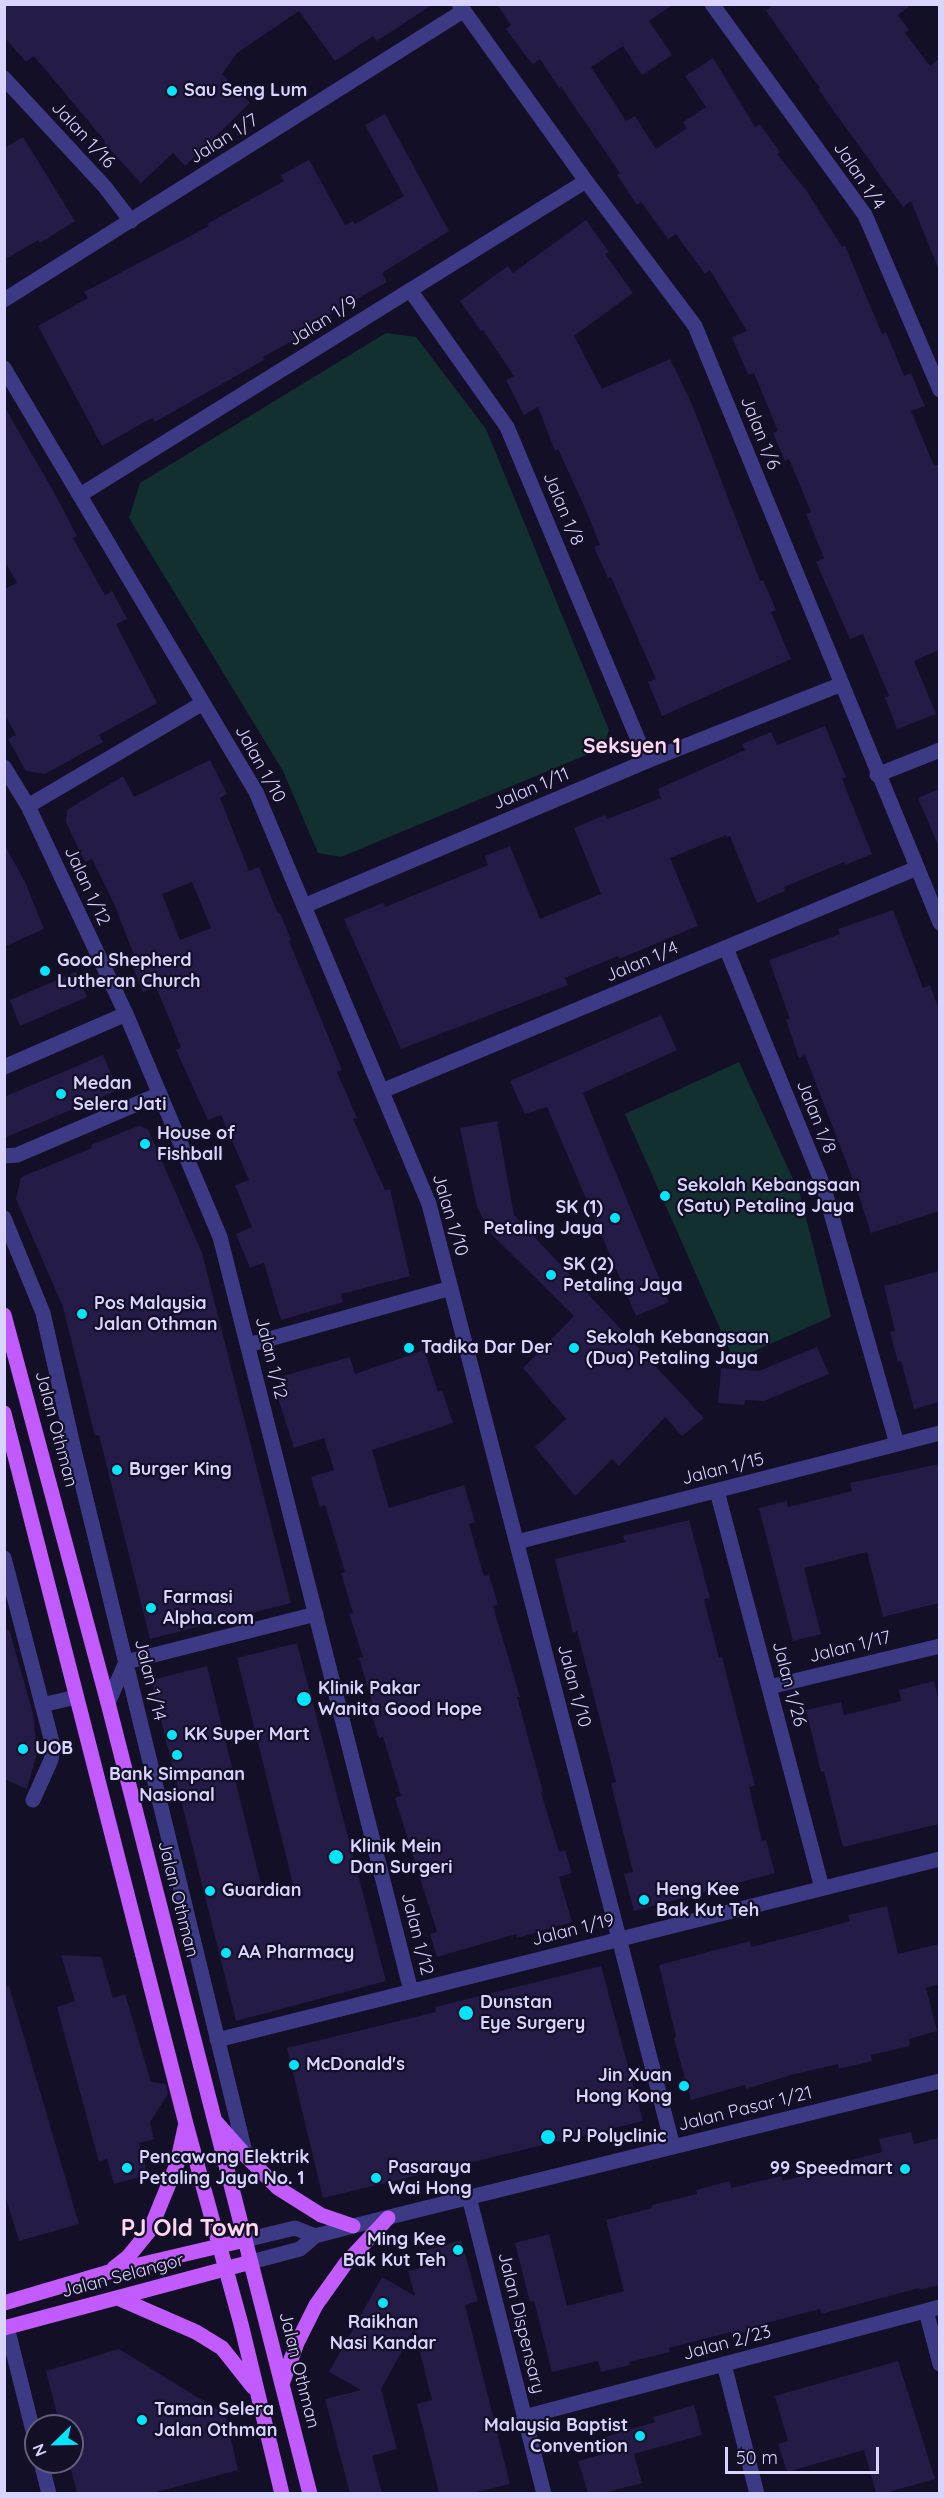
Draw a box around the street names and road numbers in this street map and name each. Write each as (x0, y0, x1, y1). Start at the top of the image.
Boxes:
street label: Jalan 1/16 (46, 97, 120, 173)
street label: Jalan 1/7 (186, 109, 262, 169)
street label: Jalan 1/4 (828, 138, 890, 214)
street label: Jalan 1/9 (284, 291, 362, 351)
street label: Jalan 1/6 (736, 393, 784, 473)
street label: Jalan 1/8 (538, 469, 588, 549)
street label: Jalan 1/10 (230, 722, 290, 806)
street label: Jalan 1/11 (490, 763, 572, 815)
street label: Jalan 1/12 (59, 843, 115, 929)
street label: Jalan 1/4 (602, 937, 682, 987)
street label: Jalan 1/8 (791, 1077, 841, 1157)
street label: Jalan 1/10 (427, 1171, 473, 1259)
street label: Jalan 1/12 (250, 1315, 292, 1401)
street label: Jalan Othman (30, 1369, 82, 1489)
street label: Jalan 1/15 (680, 1448, 766, 1490)
street label: Jalan 1/17 (807, 1626, 893, 1668)
street label: Jalan 1/14 (129, 1637, 171, 1723)
street label: Jalan 1/26 (767, 1639, 811, 1729)
street label: Jalan 1/10 (553, 1642, 595, 1730)
street label: Jalan Othman (153, 1838, 203, 1960)
street label: Jalan 1/12 (396, 1891, 438, 1977)
street label: Jalan 1/19 (529, 1909, 617, 1951)
street label: Jalan Pasar 1/21 (676, 2082, 814, 2136)
street label: Jalan Selangor (59, 2249, 187, 2303)
street label: Jalan Dispensary (493, 2250, 549, 2396)
street label: Jalan Othman (274, 2309, 324, 2431)
street label: Jalan 2/23 (681, 2321, 773, 2365)

